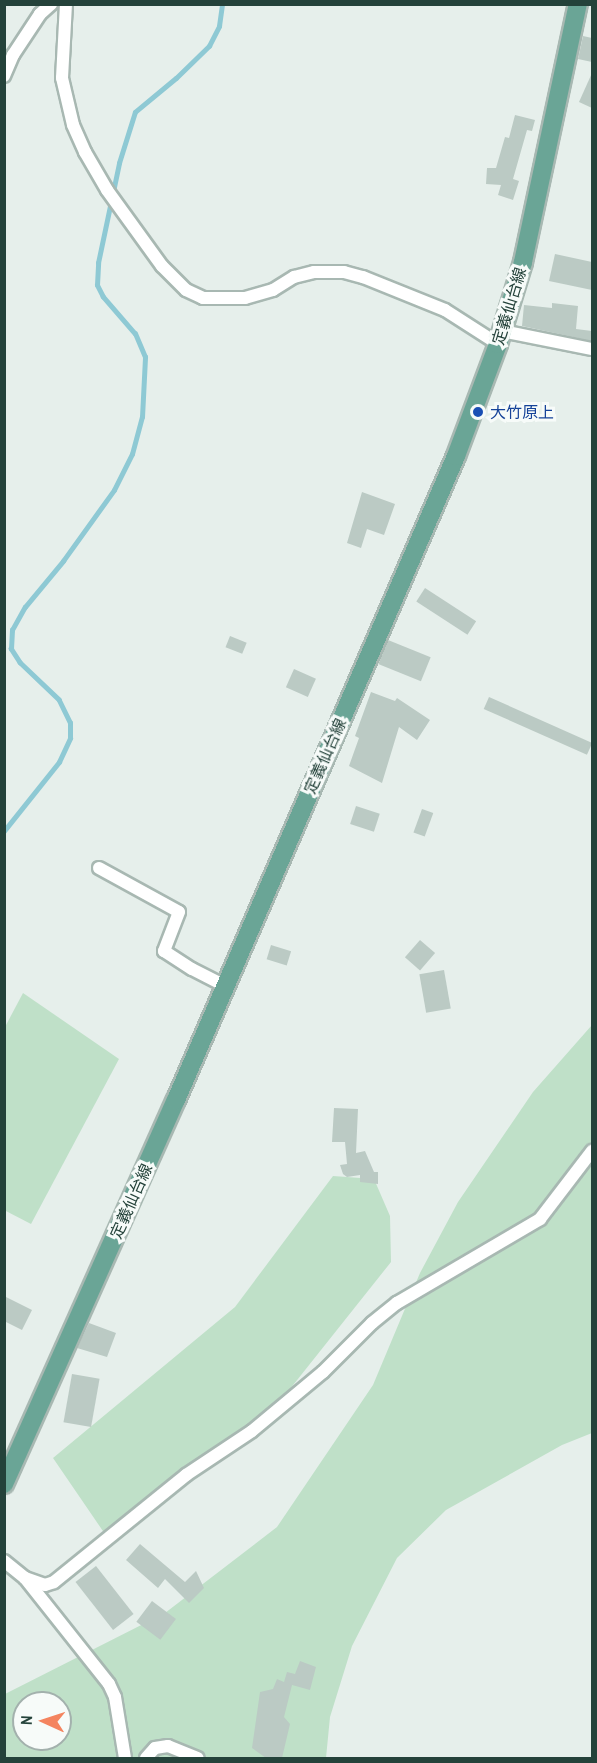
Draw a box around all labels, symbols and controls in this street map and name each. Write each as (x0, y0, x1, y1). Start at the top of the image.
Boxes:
street label: 定義仙台線 (488, 265, 530, 347)
place label: 大竹原上 (490, 402, 554, 422)
marker: 大竹原上 (471, 405, 485, 419)
street label: 定義仙台線 (300, 716, 350, 796)
street label: 定義仙台線 (106, 1161, 156, 1241)
north arrow (12, 1691, 72, 1751)
text: N (15, 1715, 37, 1725)

